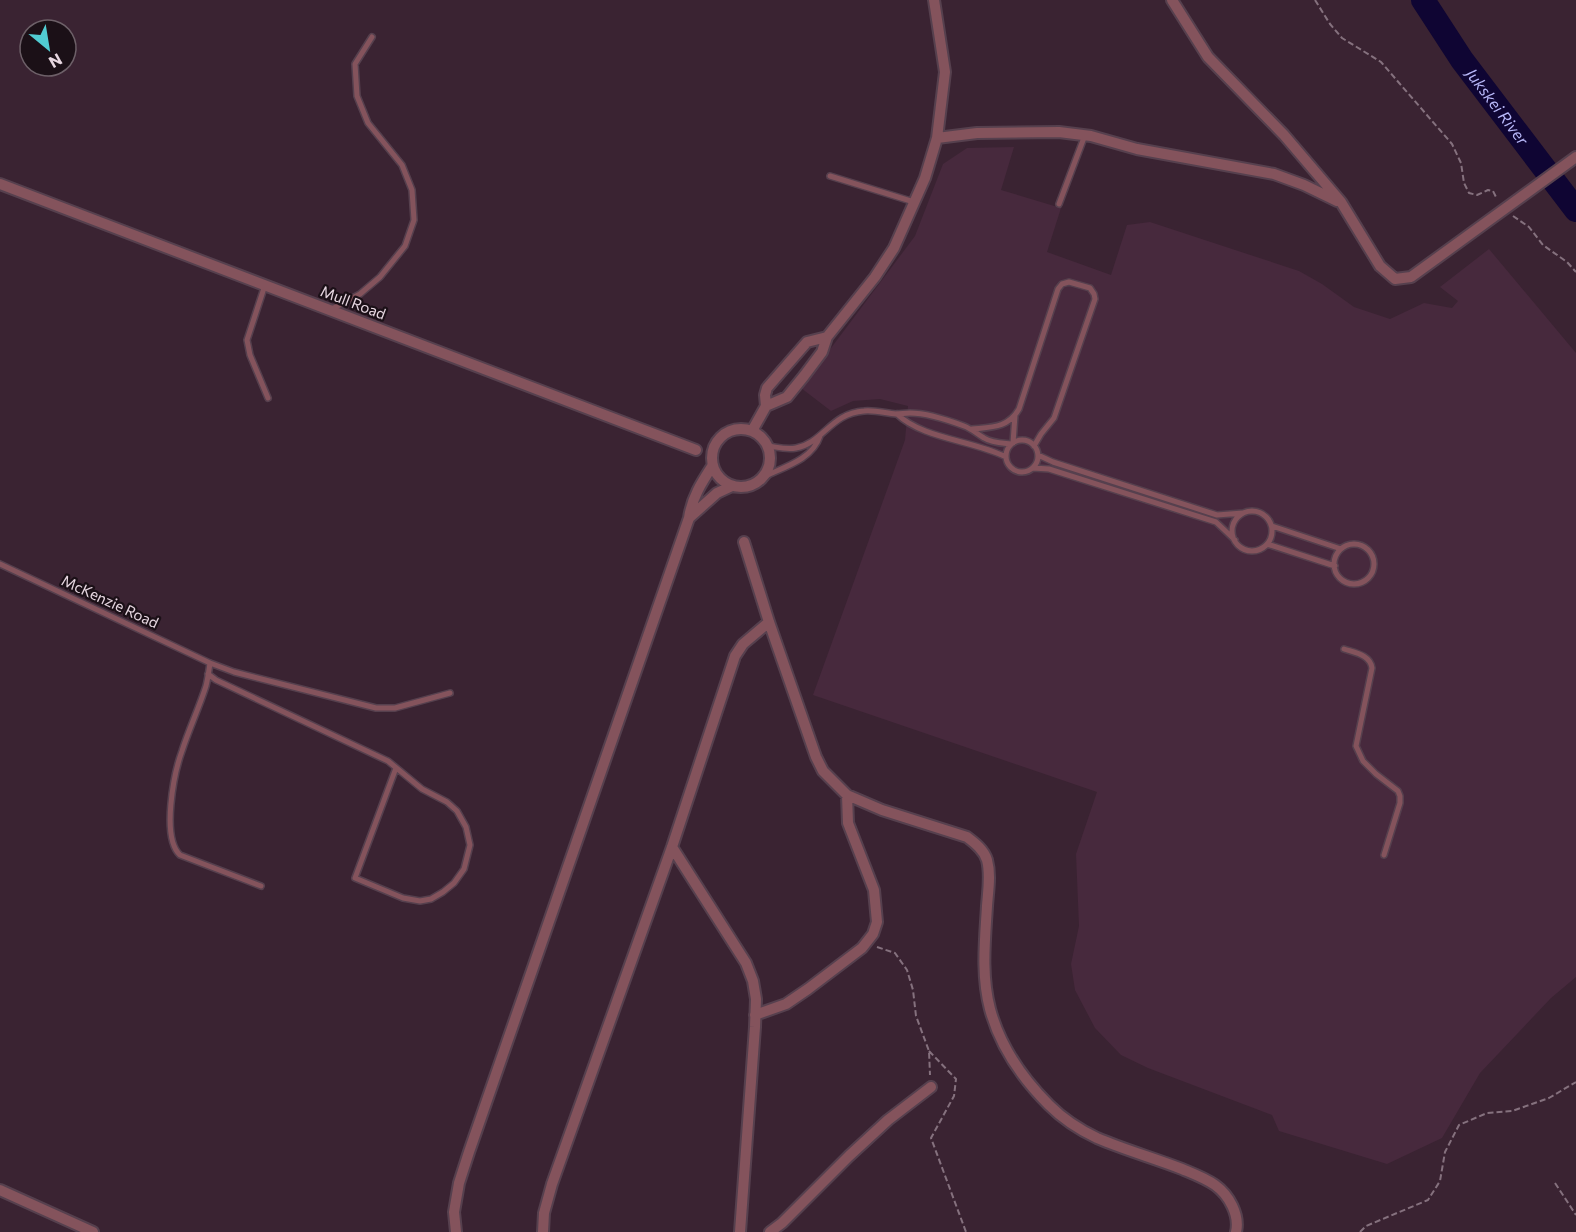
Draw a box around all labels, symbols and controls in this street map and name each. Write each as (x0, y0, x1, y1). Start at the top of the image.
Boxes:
north arrow (18, 18, 78, 78)
text: N (46, 50, 66, 73)
water label: Jukskei River (1461, 63, 1533, 149)
street label: Mull Road (318, 281, 388, 323)
street label: McKenzie Road (59, 571, 162, 631)

